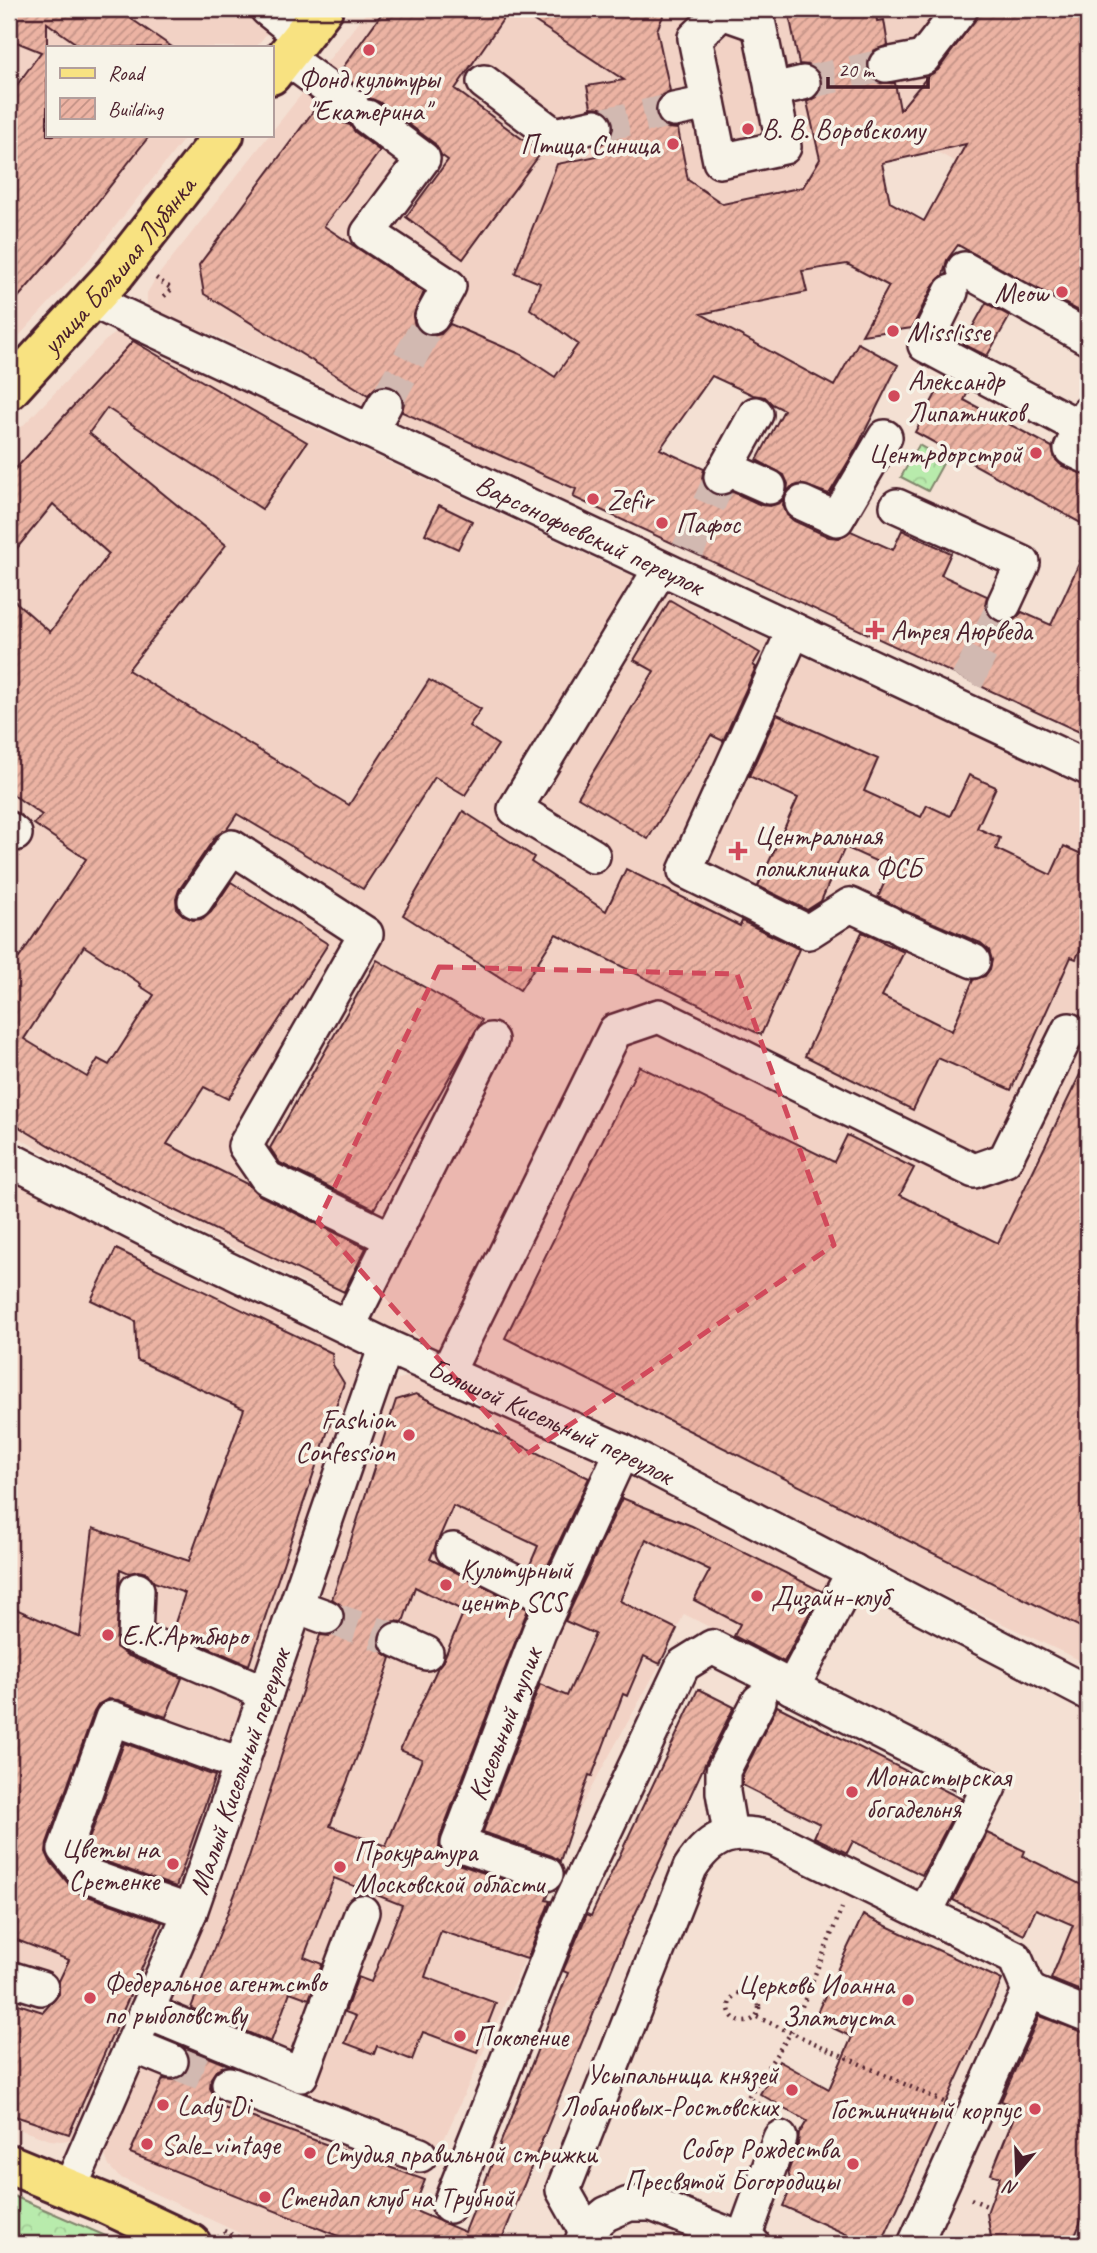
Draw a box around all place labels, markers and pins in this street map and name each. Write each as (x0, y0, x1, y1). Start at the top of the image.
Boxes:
marker: Фонд культуры "Екатерина" (361, 42, 377, 58)
place label: Фонд культуры "Екатерина" (298, 61, 442, 128)
place label: В. В. Воровскому (762, 112, 928, 147)
marker: В. В. Воровскому (740, 121, 756, 137)
place label: Птица Синица (521, 127, 661, 162)
marker: Птица Синица (665, 136, 681, 152)
place label: Meow (994, 275, 1051, 310)
marker: Meow (1054, 284, 1070, 300)
place label: Misslisse (907, 314, 992, 349)
marker: Misslisse (885, 323, 901, 339)
place label: Александр Липатников (908, 363, 1029, 430)
marker: Александр Липатников (886, 388, 902, 404)
place label: Центрдорстрой (868, 436, 1023, 471)
marker: Центрдорстрой (1028, 445, 1044, 461)
place label: Zefir (607, 482, 655, 517)
marker: Zefir (585, 491, 601, 507)
place label: Пафос (676, 506, 741, 541)
marker: Пафос (654, 515, 670, 531)
place label: Атрея Аюрведа (891, 613, 1034, 648)
marker: Атрея Аюрведа (865, 620, 885, 640)
place label: Центральная поликлиника ФСБ (754, 818, 925, 885)
marker: Центральная поликлиника ФСБ (728, 841, 748, 861)
place label: Fashion Confession (295, 1402, 396, 1469)
marker: Fashion Confession (401, 1427, 417, 1443)
place label: Культурный центр SCS (460, 1552, 574, 1619)
marker: Культурный центр SCS (438, 1577, 454, 1593)
place label: Дизайн-клуб (771, 1579, 894, 1615)
marker: Дизайн-клуб (749, 1588, 765, 1604)
place label: Е.К.Артбюро (122, 1618, 251, 1653)
marker: Е.К.Артбюро (100, 1627, 116, 1643)
place label: Монастырская богадельня (866, 1759, 1013, 1826)
marker: Монастырская богадельня (844, 1784, 860, 1800)
place label: Цветы на Сретенке (61, 1831, 161, 1898)
place label: Прокуратура Московской области (354, 1834, 547, 1901)
marker: Цветы на Сретенке (165, 1856, 181, 1872)
marker: Прокуратура Московской области (332, 1859, 348, 1875)
place label: Федеральное агентство по рыболовству (104, 1965, 329, 2032)
place label: Церковь Иоанна Златоуста (738, 1967, 896, 2034)
marker: Федеральное агентство по рыболовству (82, 1990, 98, 2006)
marker: Церковь Иоанна Златоуста (900, 1992, 916, 2008)
place label: Поколение (474, 2019, 570, 2054)
marker: Поколение (452, 2028, 468, 2044)
place label: Усыпальница князей Лобановых-Ростовских (561, 2057, 780, 2124)
marker: Усыпальница князей Лобановых-Ростовских (784, 2082, 800, 2098)
place label: Lady Di (177, 2088, 254, 2123)
place label: Гостиничный корпус (830, 2092, 1023, 2127)
marker: Lady Di (155, 2097, 171, 2113)
marker: Гостиничный корпус (1027, 2101, 1043, 2117)
place label: Sale_vintage (161, 2127, 282, 2162)
place label: Собор Рождества Пресвятой Богородицы (624, 2131, 841, 2198)
marker: Sale_vintage (139, 2136, 155, 2152)
place label: Студия правильной стрижки (324, 2136, 599, 2171)
marker: Студия правильной стрижки (302, 2145, 318, 2161)
marker: Собор Рождества Пресвятой Богородицы (845, 2156, 861, 2172)
place label: Стендап клуб на Трубной (279, 2180, 515, 2215)
marker: Стендап клуб на Трубной (257, 2189, 273, 2205)

